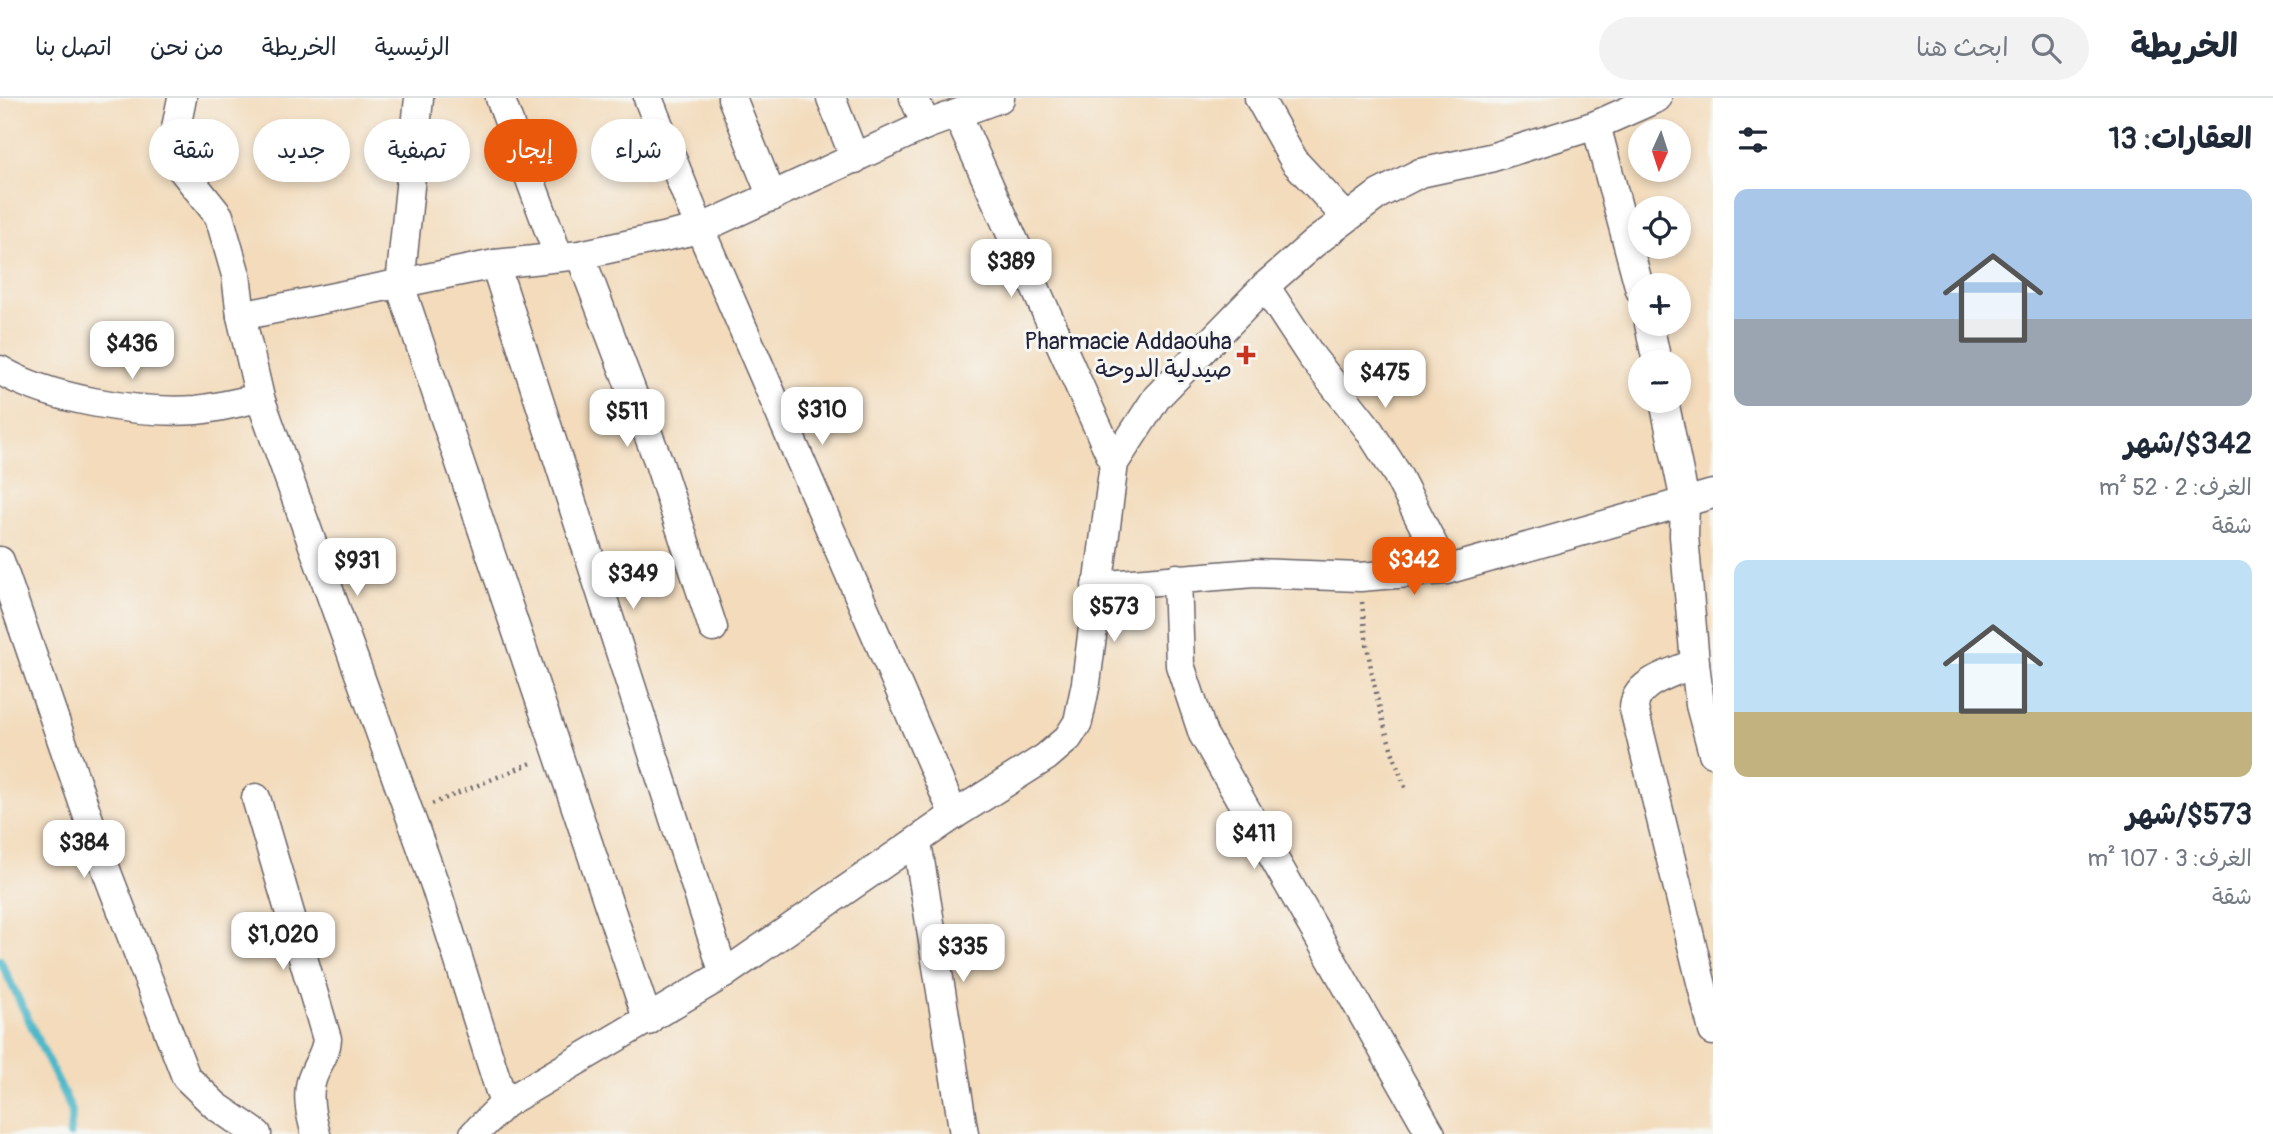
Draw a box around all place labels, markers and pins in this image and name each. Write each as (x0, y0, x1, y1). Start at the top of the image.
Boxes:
pin: $389 (970, 240, 1052, 299)
pin: $436 (91, 322, 173, 381)
place label: Pharmacie Addaouha صيدلية الدوحة (1024, 327, 1232, 384)
marker: Pharmacie Addaouha صيدلية الدوحة (1238, 347, 1254, 363)
pin: $475 (1344, 350, 1426, 410)
pin: $310 (781, 388, 863, 447)
pin: $511 (586, 390, 668, 449)
pin: $931 (316, 538, 398, 598)
pin: $342 (1373, 538, 1455, 597)
pin: $349 (592, 552, 674, 611)
pin: $573 (1073, 584, 1155, 644)
pin: $411 (1213, 812, 1295, 871)
pin: $384 (43, 820, 125, 880)
pin: $1,020 (226, 912, 340, 972)
pin: $335 (922, 924, 1004, 984)

